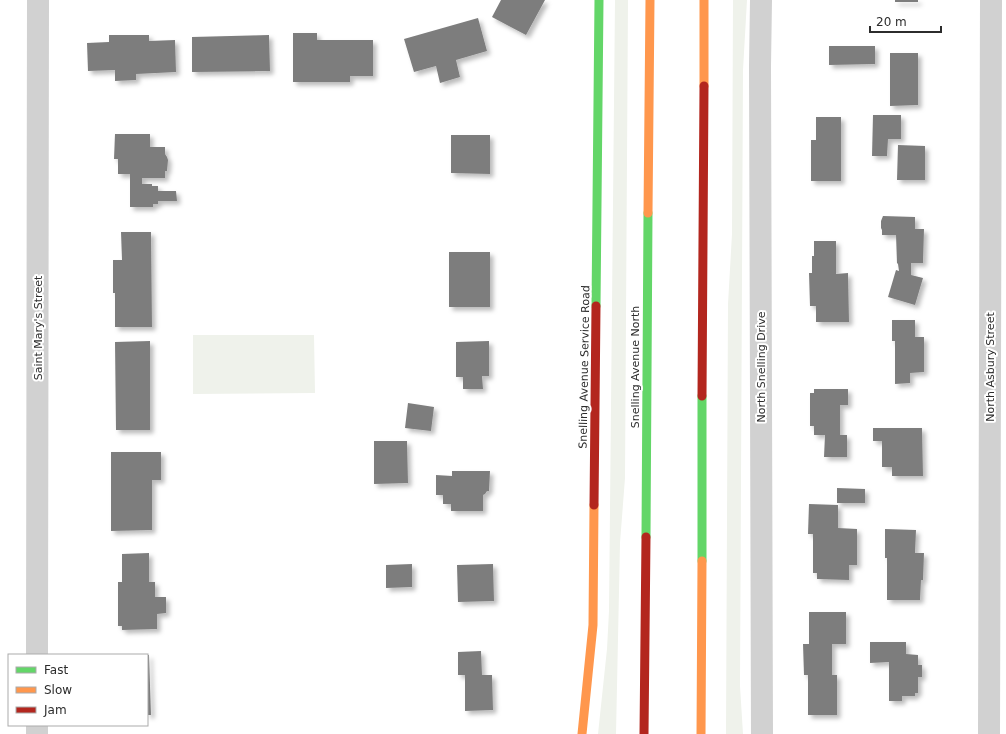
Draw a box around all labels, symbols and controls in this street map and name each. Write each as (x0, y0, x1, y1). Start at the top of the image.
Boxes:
scale bar (870, 8, 941, 34)
text: 20 m (876, 15, 907, 29)
street label: Saint Mary's Street (32, 275, 45, 380)
street label: Snelling Avenue Service Road (577, 285, 592, 449)
street label: Snelling Avenue North (629, 306, 642, 428)
street label: North Snelling Drive (755, 311, 768, 422)
street label: North Asbury Street (984, 312, 997, 422)
legend (8, 654, 148, 726)
text: Fast (44, 663, 68, 677)
text: Slow (44, 683, 72, 697)
text: Jam (43, 703, 67, 717)

